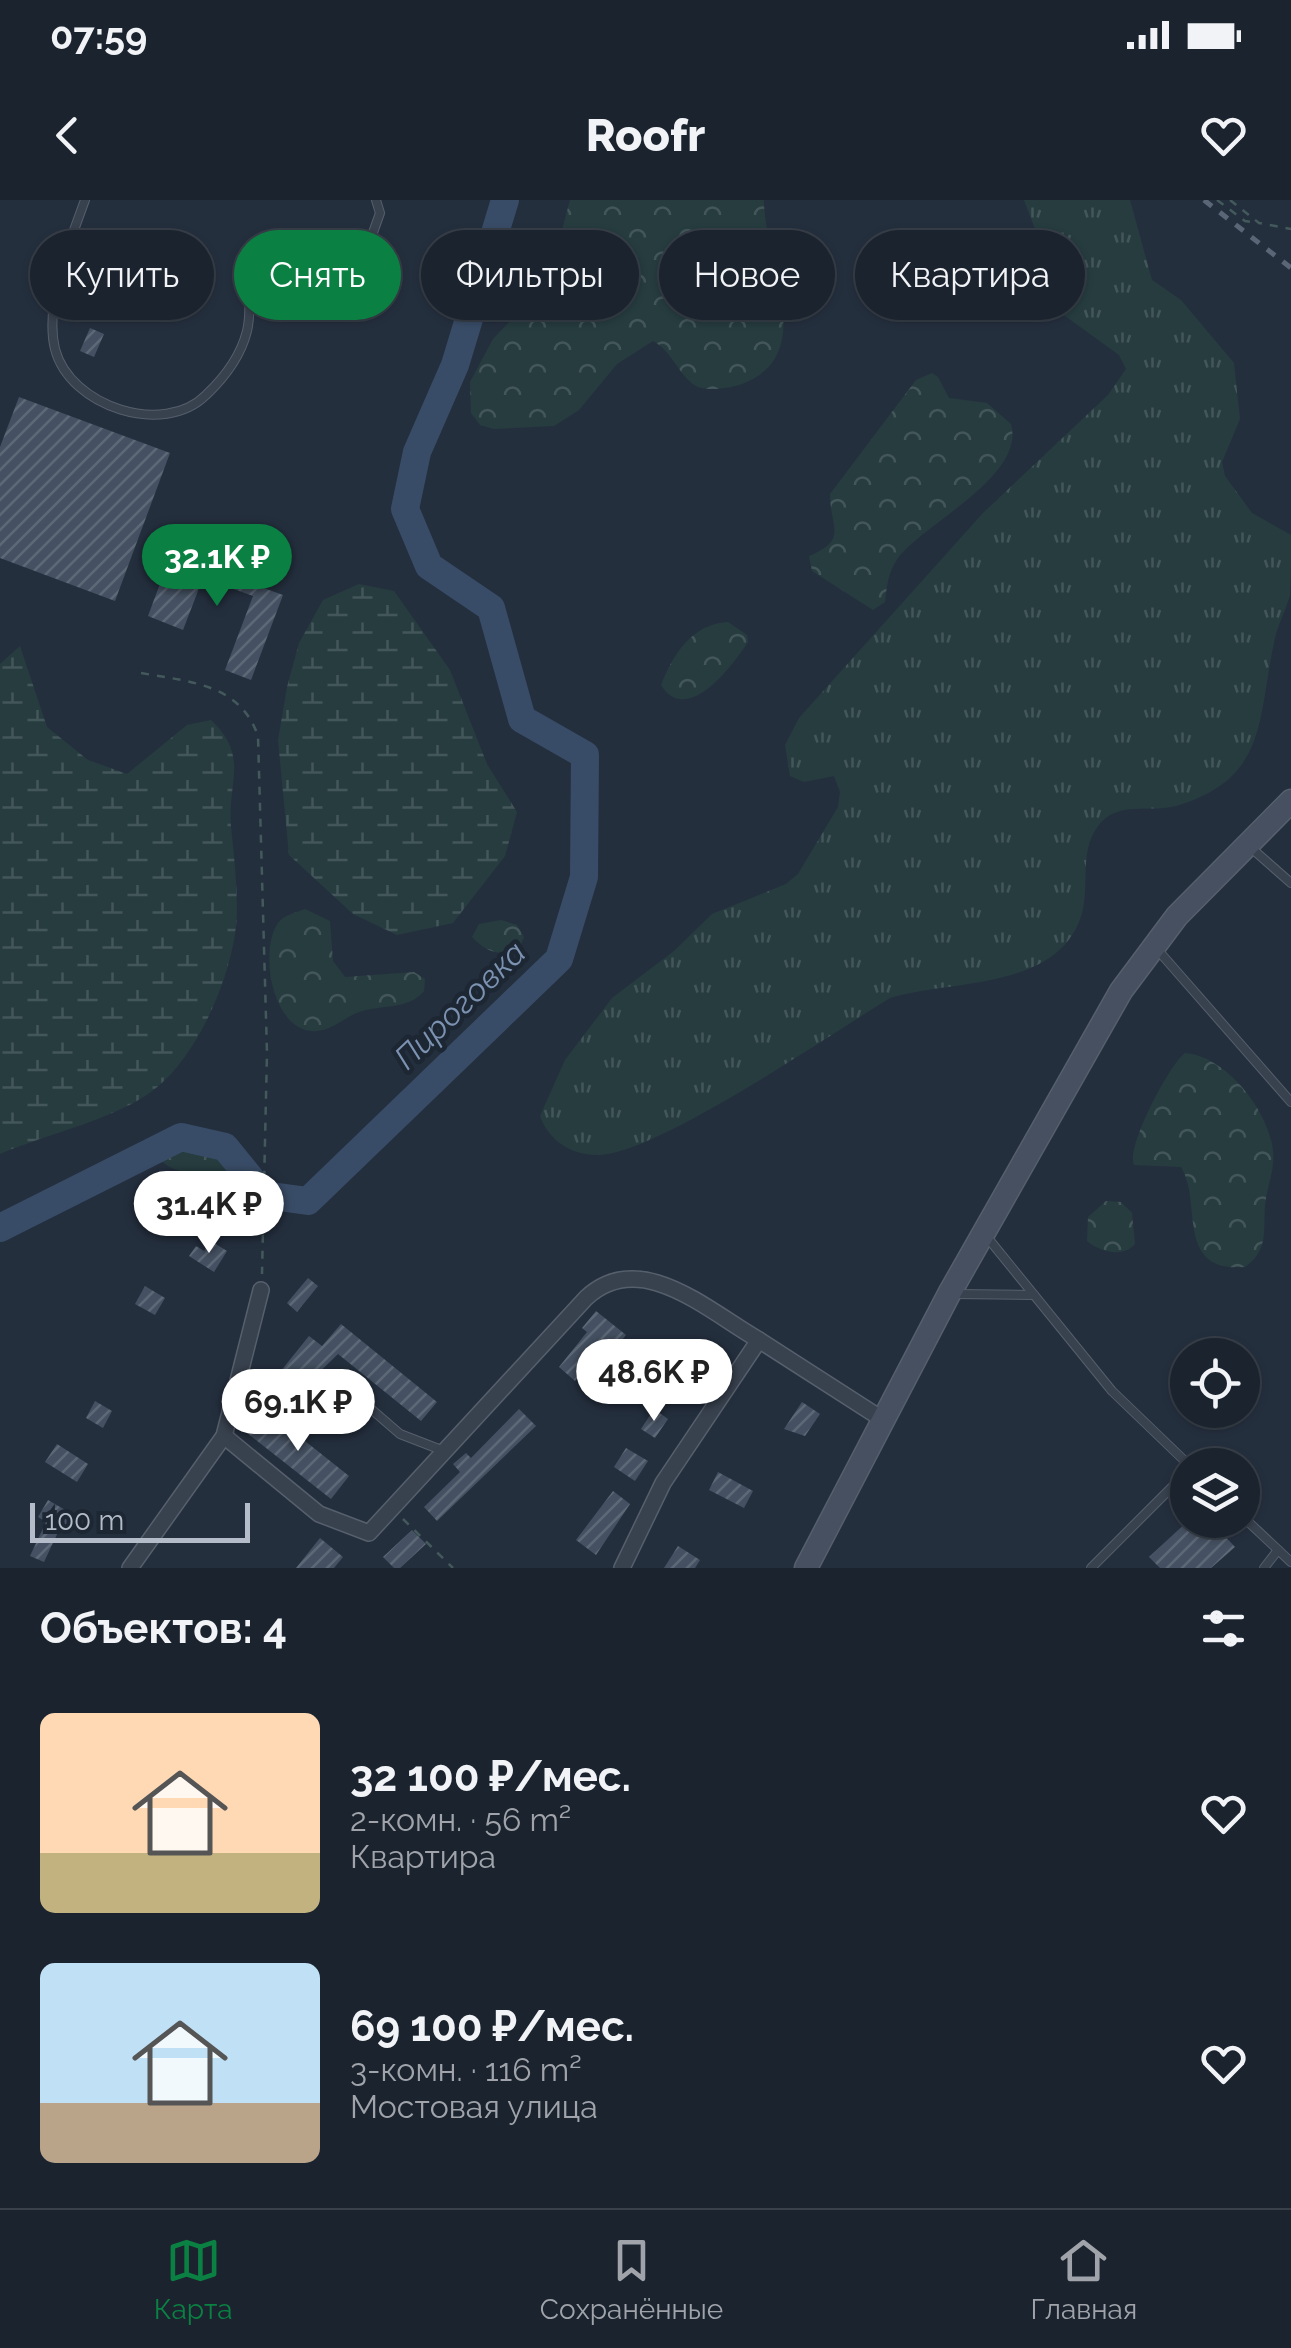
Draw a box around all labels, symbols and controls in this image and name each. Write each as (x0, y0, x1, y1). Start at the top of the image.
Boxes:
text: 07:59 (50, 13, 147, 58)
icon: back (40, 108, 95, 163)
icon: heart (1196, 108, 1251, 163)
text: Roofr (586, 109, 705, 162)
chip: Купить (30, 230, 214, 320)
chip: Снять (234, 230, 401, 320)
chip: Фильтры (421, 230, 639, 320)
chip: Новое (659, 230, 835, 320)
chip: Квартира (855, 230, 1085, 320)
pin: 32.1K ₽ (125, 524, 309, 609)
text: 32.1K ₽ (164, 538, 270, 575)
water label: Пироговка (387, 933, 533, 1076)
pin: 31.4K ₽ (117, 1171, 301, 1256)
text: 31.4K ₽ (156, 1185, 262, 1222)
map controls (1170, 1338, 1260, 1538)
button: locate (1170, 1338, 1260, 1428)
pin: 48.6K ₽ (562, 1339, 746, 1424)
text: 48.6K ₽ (598, 1353, 710, 1390)
pin: 69.1K ₽ (206, 1369, 390, 1454)
text: 69.1K ₽ (244, 1383, 352, 1420)
button: layers (1170, 1448, 1260, 1538)
scale bar (30, 1498, 250, 1542)
text: 100 m (45, 1504, 124, 1537)
icon: filters (1196, 1601, 1251, 1656)
text: Объектов: 4 (40, 1604, 287, 1653)
text: 32 100 ₽/мес. (350, 1752, 631, 1801)
icon: home (120, 1753, 240, 1873)
icon: heart (1196, 1786, 1251, 1841)
text: 2-комн. · 56 m² (350, 1801, 571, 1838)
text: Квартира (350, 1838, 496, 1875)
text: 69 100 ₽/мес. (350, 2002, 634, 2051)
icon: home (120, 2003, 240, 2123)
icon: heart (1196, 2036, 1251, 2091)
text: 3-комн. · 116 m² (350, 2051, 582, 2088)
text: Мостовая улица (350, 2088, 598, 2125)
tab: Карта (154, 2233, 233, 2326)
tab: Сохранённые (540, 2233, 723, 2326)
tab: Главная (1031, 2233, 1137, 2326)

